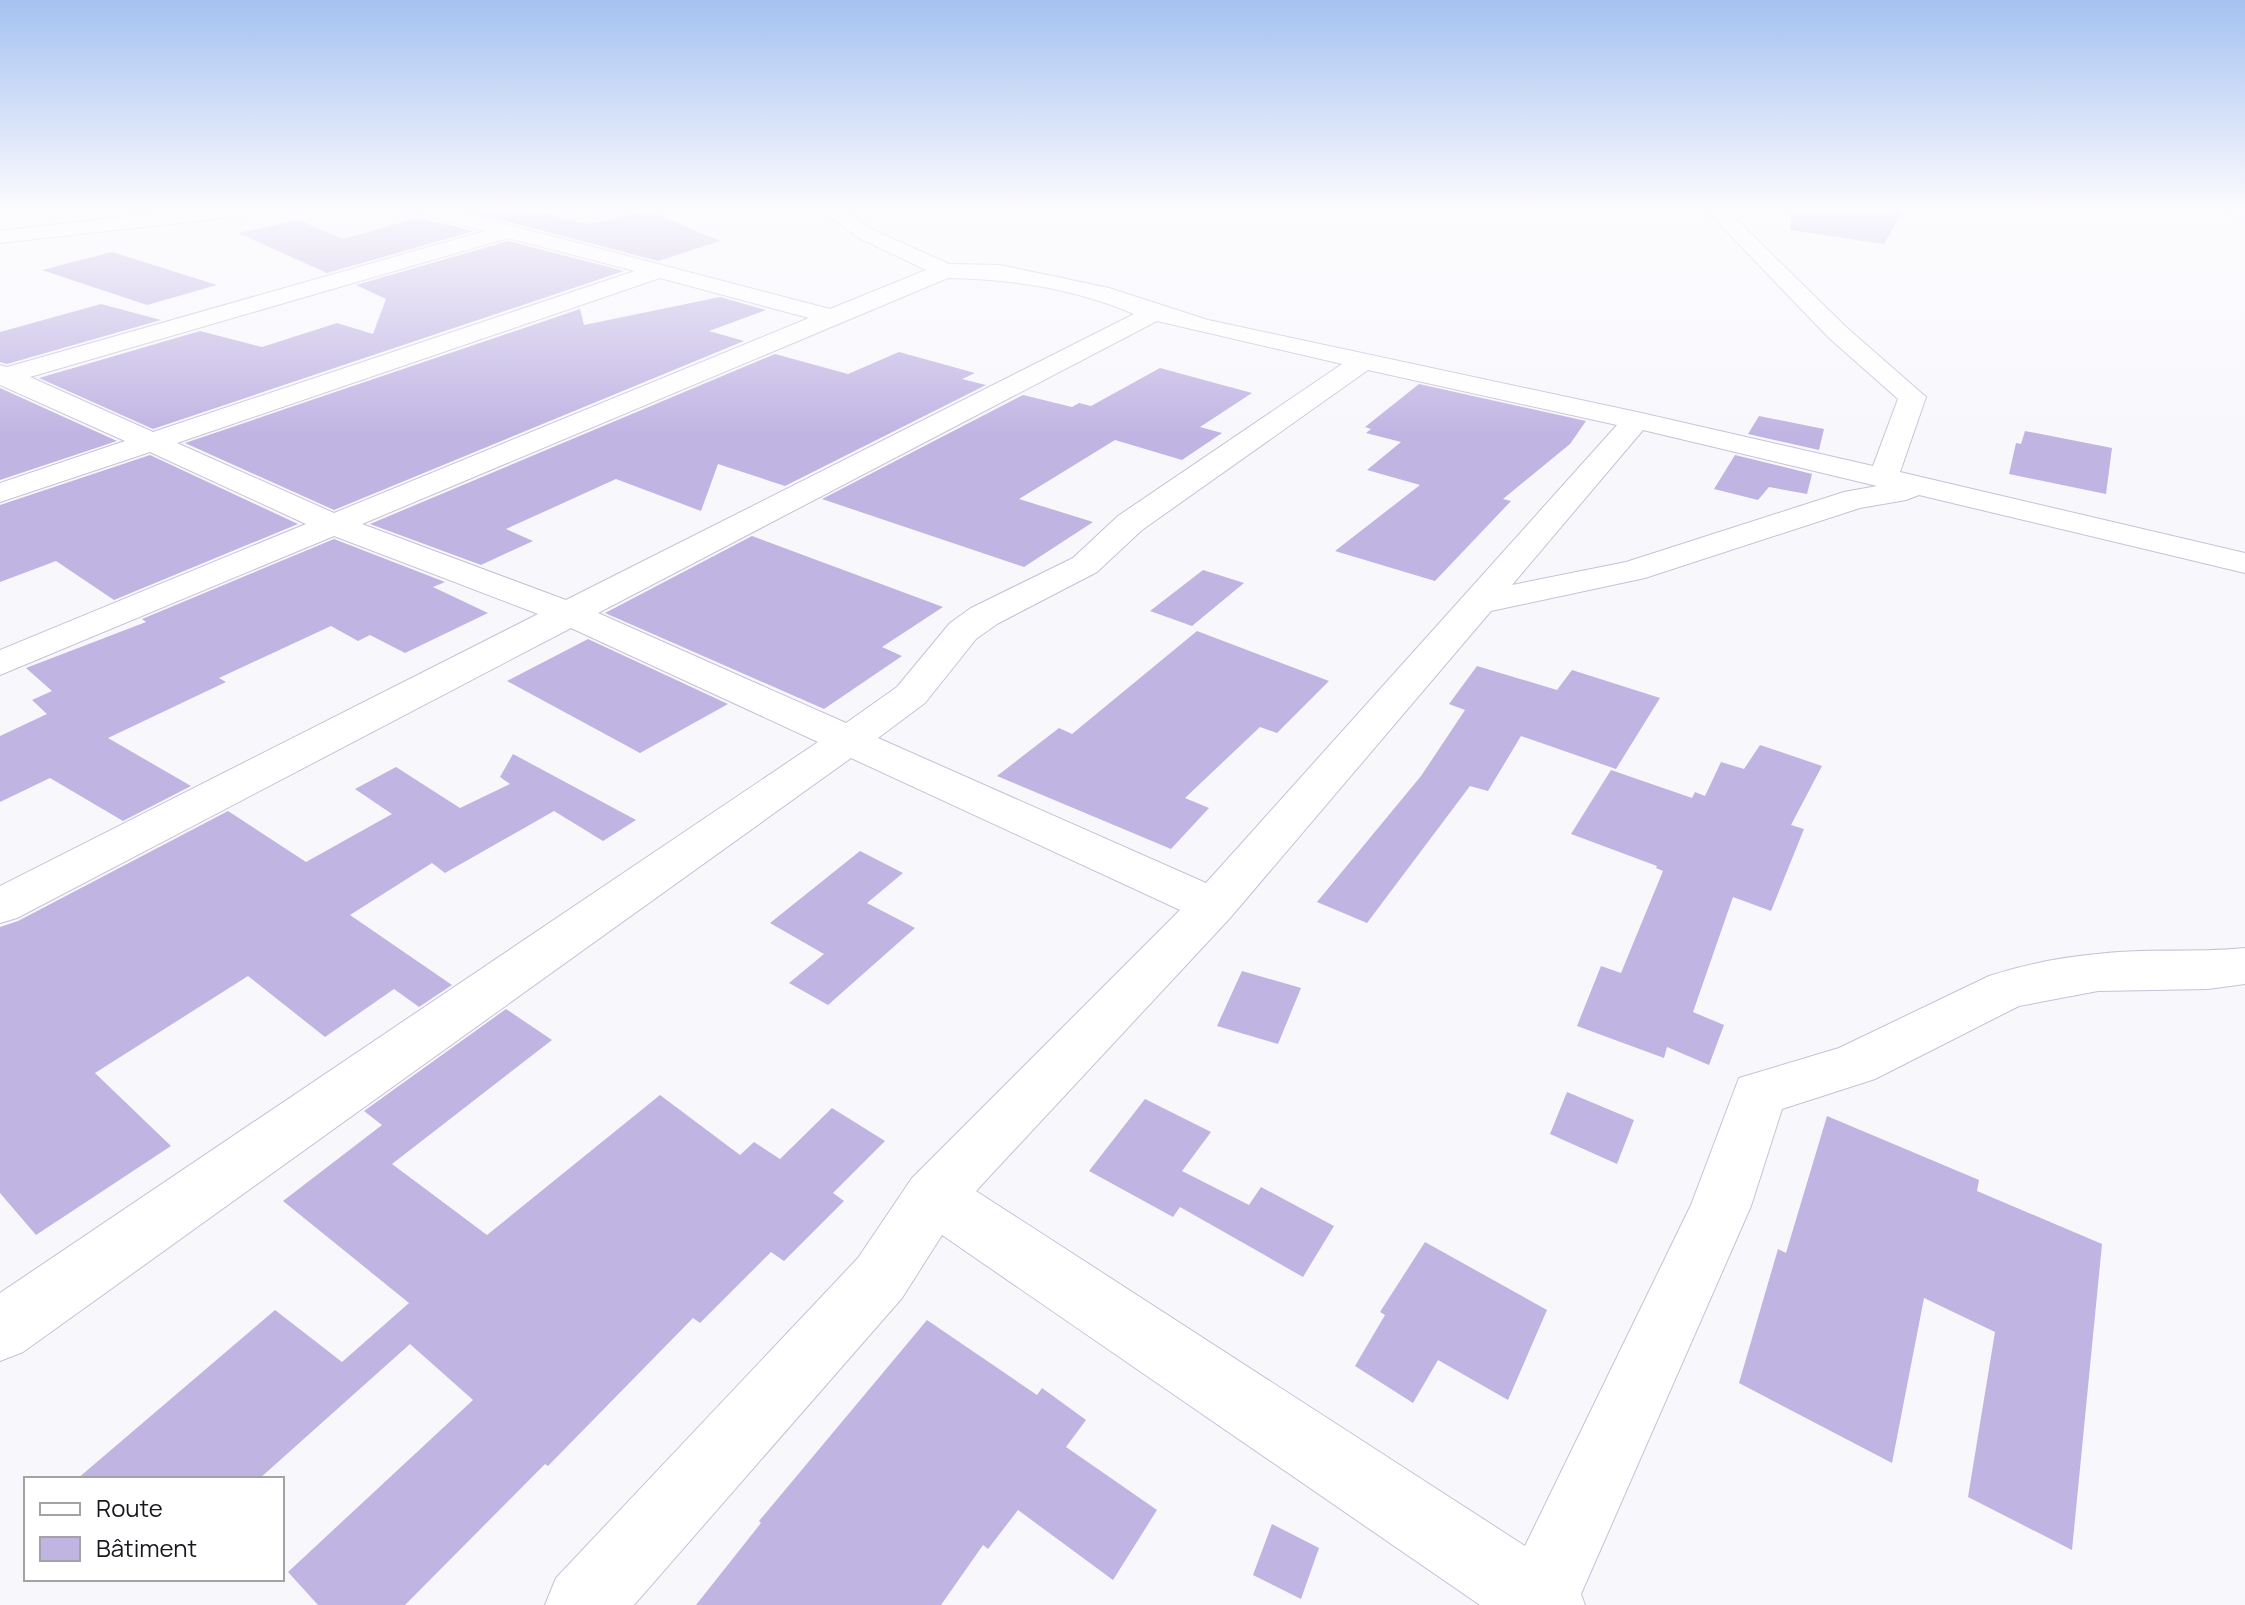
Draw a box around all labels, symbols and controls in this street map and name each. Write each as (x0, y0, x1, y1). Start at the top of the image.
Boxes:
legend (24, 1477, 284, 1581)
text: Route (96, 1491, 163, 1524)
text: Bâtiment (96, 1531, 197, 1564)

